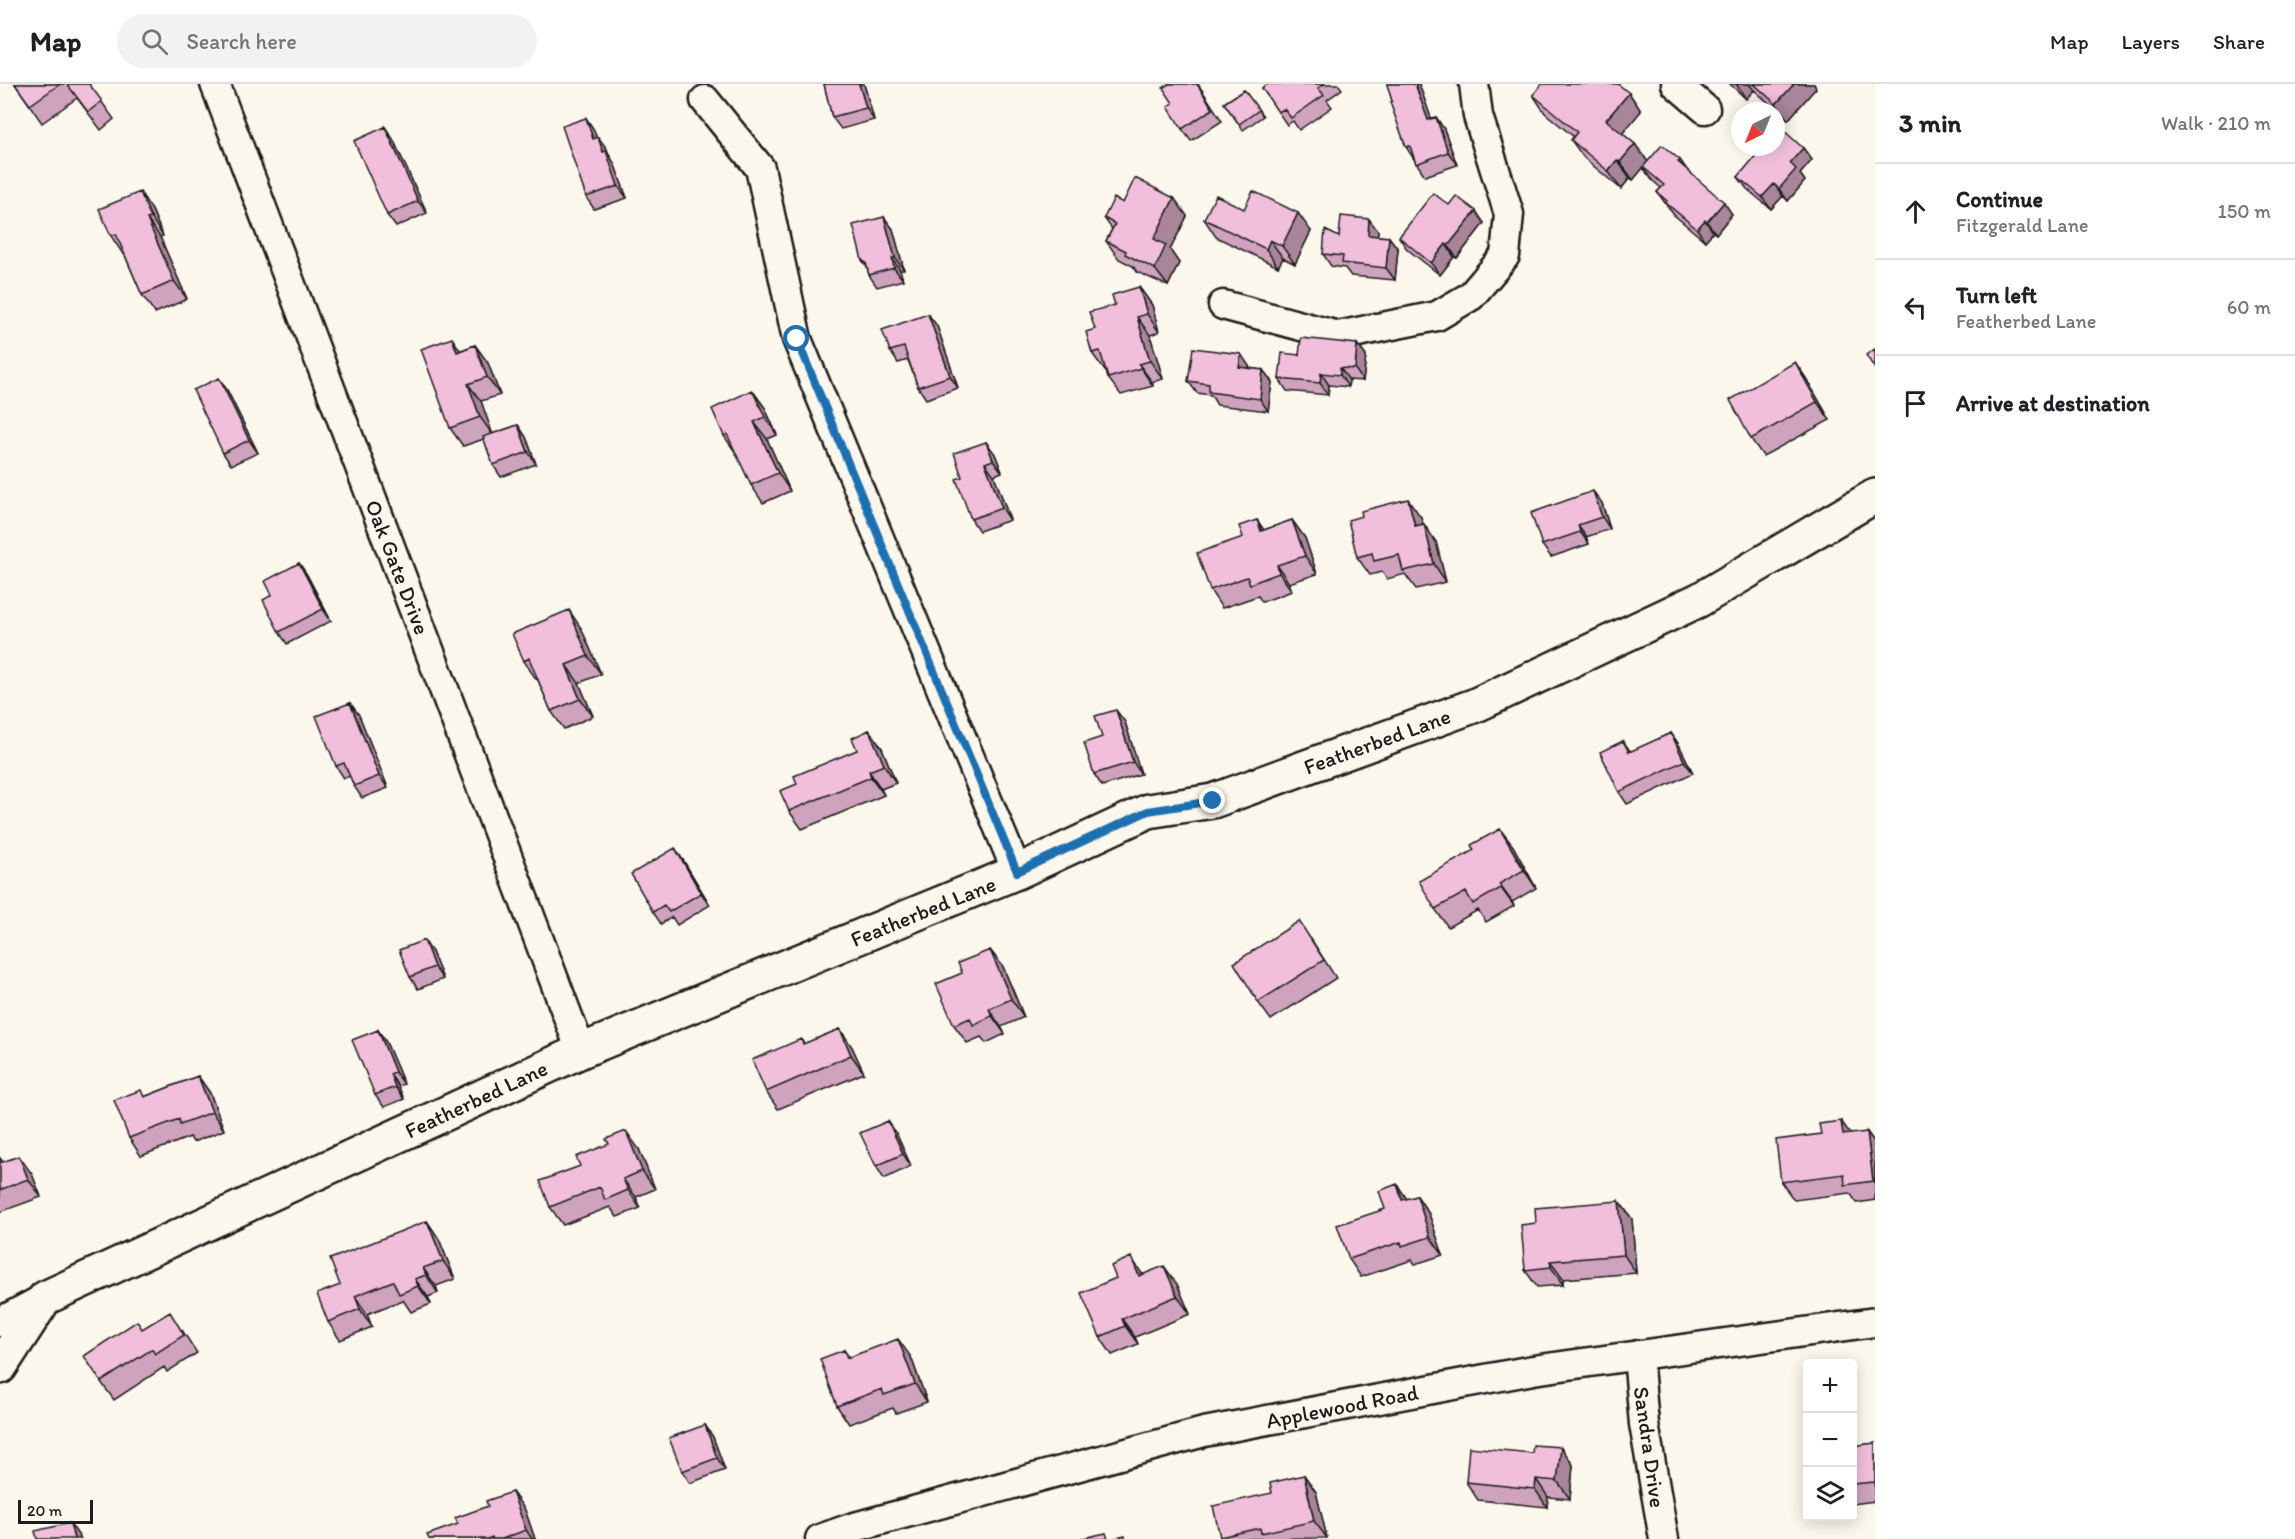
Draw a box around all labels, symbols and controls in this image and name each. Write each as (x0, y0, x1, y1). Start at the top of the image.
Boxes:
search box (117, 14, 537, 68)
text: Map (30, 24, 81, 58)
icon: search (138, 25, 171, 58)
text: Search here (186, 28, 297, 55)
text: Map (2050, 29, 2089, 54)
text: Layers (2122, 29, 2180, 54)
text: Share (2213, 29, 2265, 54)
north arrow (1731, 102, 1785, 156)
text: 3 min (1899, 107, 1961, 139)
text: Walk · 210 m (2161, 111, 2271, 135)
text: Continue (1956, 186, 2043, 213)
icon: ahead (1899, 195, 1932, 228)
text: 150 m (2218, 199, 2271, 223)
text: Fitzgerald Lane (1956, 213, 2088, 237)
text: Turn left (1956, 282, 2037, 309)
icon: left (1899, 291, 1932, 324)
text: 60 m (2227, 295, 2271, 319)
text: Featherbed Lane (1956, 309, 2096, 333)
route start (783, 325, 809, 351)
icon: arrive (1899, 387, 1932, 420)
text: Arrive at destination (1956, 390, 2150, 417)
street label: Oak Gate Drive (359, 496, 436, 638)
street label: Featherbed Lane (1300, 702, 1454, 781)
route end (1199, 787, 1225, 813)
street label: Featherbed Lane (847, 870, 1000, 953)
street label: Featherbed Lane (401, 1055, 552, 1144)
map controls (1803, 1359, 1857, 1521)
button: + (1803, 1359, 1857, 1413)
street label: Applewood Road (1264, 1378, 1421, 1434)
street label: Sandra Drive (1628, 1385, 1671, 1509)
button: − (1803, 1413, 1857, 1467)
button: layers (1803, 1467, 1857, 1521)
scale bar (18, 1497, 93, 1524)
text: 20 m (27, 1501, 62, 1520)

